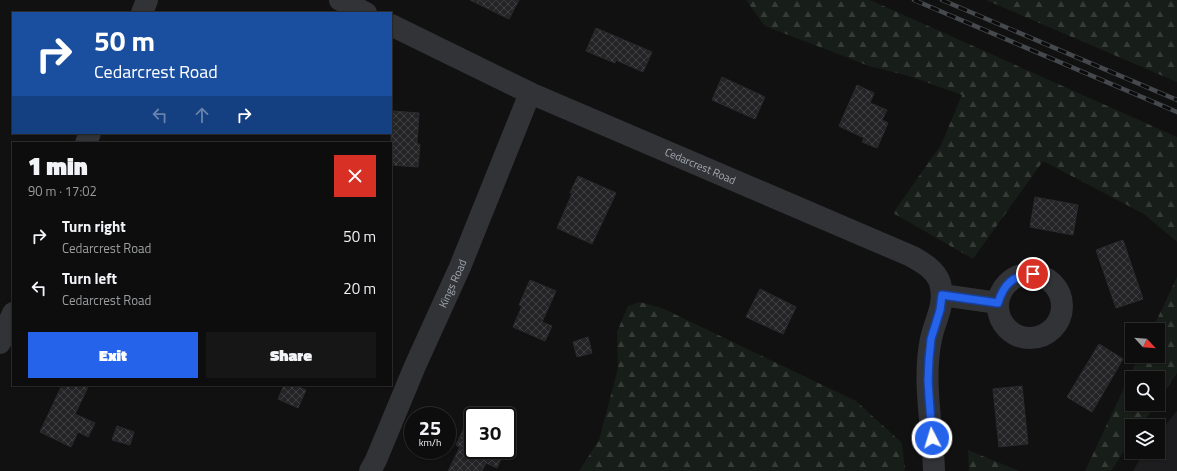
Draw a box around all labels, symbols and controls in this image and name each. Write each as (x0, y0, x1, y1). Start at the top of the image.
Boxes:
text: 50 m (94, 19, 155, 62)
icon: right (28, 28, 80, 80)
text: Cedarcrest Road (94, 58, 218, 85)
icon: left (149, 104, 171, 126)
icon: ahead (191, 104, 213, 126)
icon: right (233, 104, 255, 126)
street label: Cedarcrest Road (662, 144, 738, 188)
text: 1 min (28, 148, 88, 184)
button: close (334, 155, 376, 197)
text: 90 m · 17:02 (28, 181, 97, 201)
text: Turn right (62, 215, 126, 238)
icon: right (28, 225, 50, 247)
text: 50 m (343, 225, 376, 248)
text: Cedarcrest Road (62, 238, 151, 258)
street label: Kings Road (435, 257, 470, 310)
pin (1016, 257, 1050, 291)
icon: arrive (1022, 263, 1044, 285)
text: Turn left (62, 267, 117, 290)
icon: left (28, 277, 50, 299)
text: 20 m (343, 277, 376, 300)
text: Cedarcrest Road (62, 290, 151, 310)
north arrow (1125, 323, 1165, 363)
map controls (1125, 323, 1165, 459)
button: Exit (28, 332, 198, 378)
button: Share (206, 332, 376, 378)
button: search (1125, 371, 1165, 411)
speed limit sign: 30 (464, 407, 516, 459)
text: 25 (419, 412, 441, 443)
position arrow (911, 417, 953, 459)
button: layers (1125, 419, 1165, 459)
text: km/h (419, 435, 441, 450)

